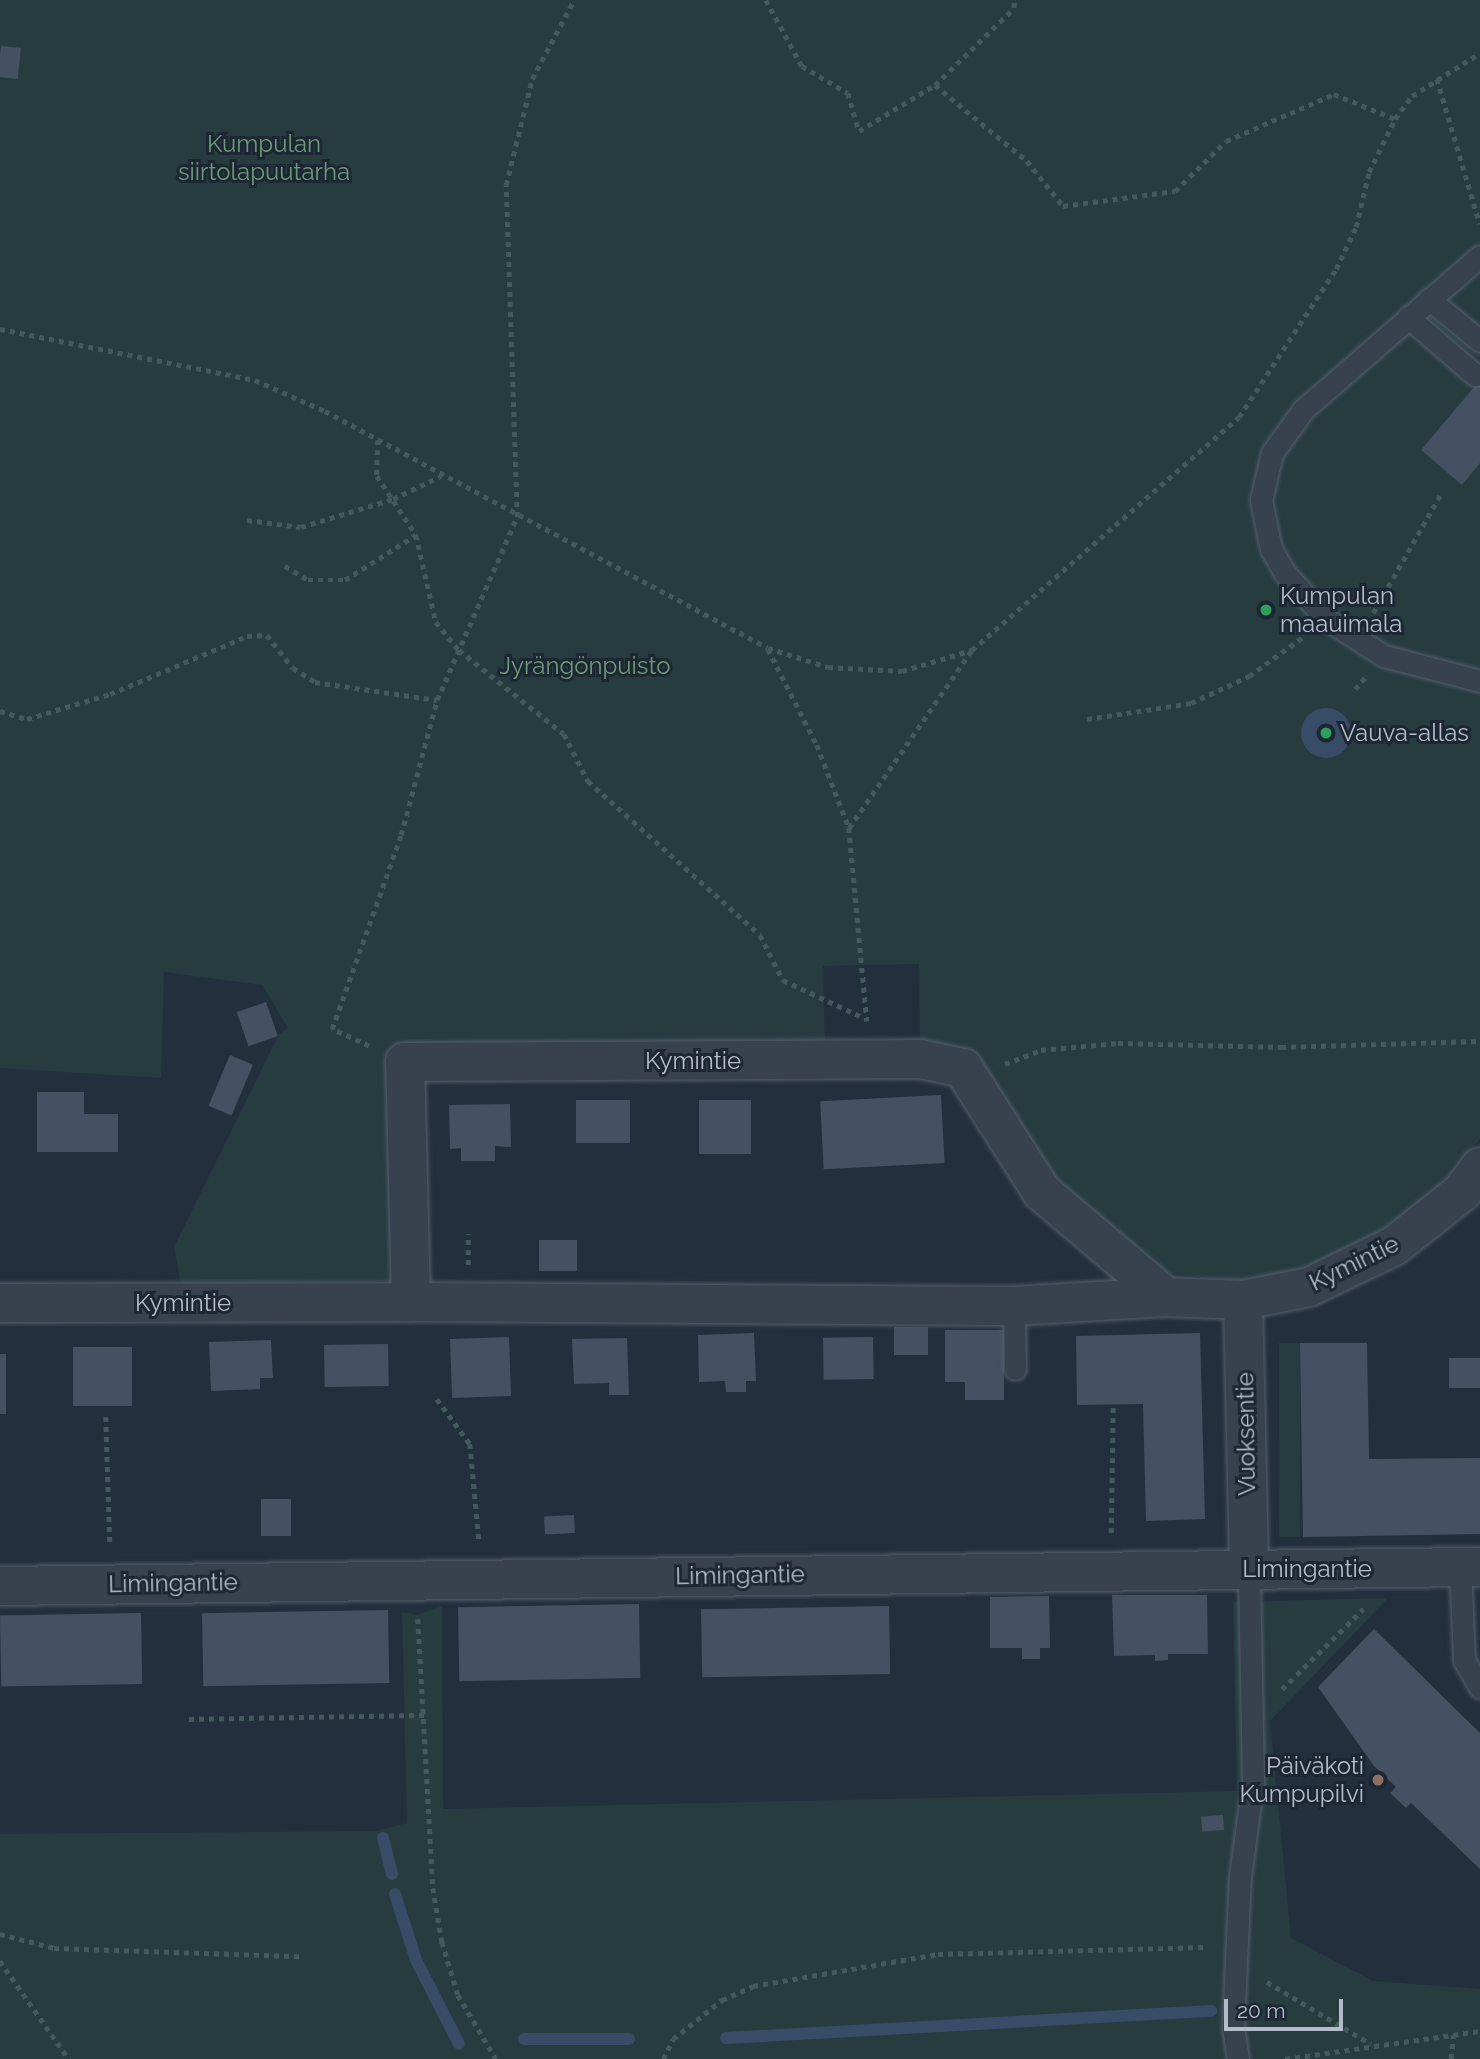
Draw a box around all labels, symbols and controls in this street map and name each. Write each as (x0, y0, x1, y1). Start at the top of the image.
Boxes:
park label: Kumpulan siirtolapuutarha (178, 130, 350, 186)
place label: Kumpulan maauimala (1280, 582, 1402, 638)
marker: Kumpulan maauimala (1258, 602, 1274, 618)
park label: Jyrängönpuisto (499, 652, 671, 680)
place label: Vauva-allas (1340, 719, 1469, 747)
marker: Vauva-allas (1318, 725, 1334, 741)
street label: Kymintie (645, 1047, 741, 1075)
street label: Kymintie (1304, 1229, 1404, 1297)
street label: Kymintie (135, 1289, 231, 1317)
street label: Vuoksentie (1231, 1372, 1261, 1496)
street label: Limingantie (1242, 1555, 1372, 1583)
street label: Limingantie (675, 1559, 805, 1591)
street label: Limingantie (108, 1567, 238, 1599)
place label: Päiväkoti Kumpupilvi (1239, 1752, 1364, 1808)
marker: Päiväkoti Kumpupilvi (1370, 1772, 1386, 1788)
scale bar (1228, 1986, 1347, 2030)
text: 20 m (1237, 1998, 1285, 2023)

